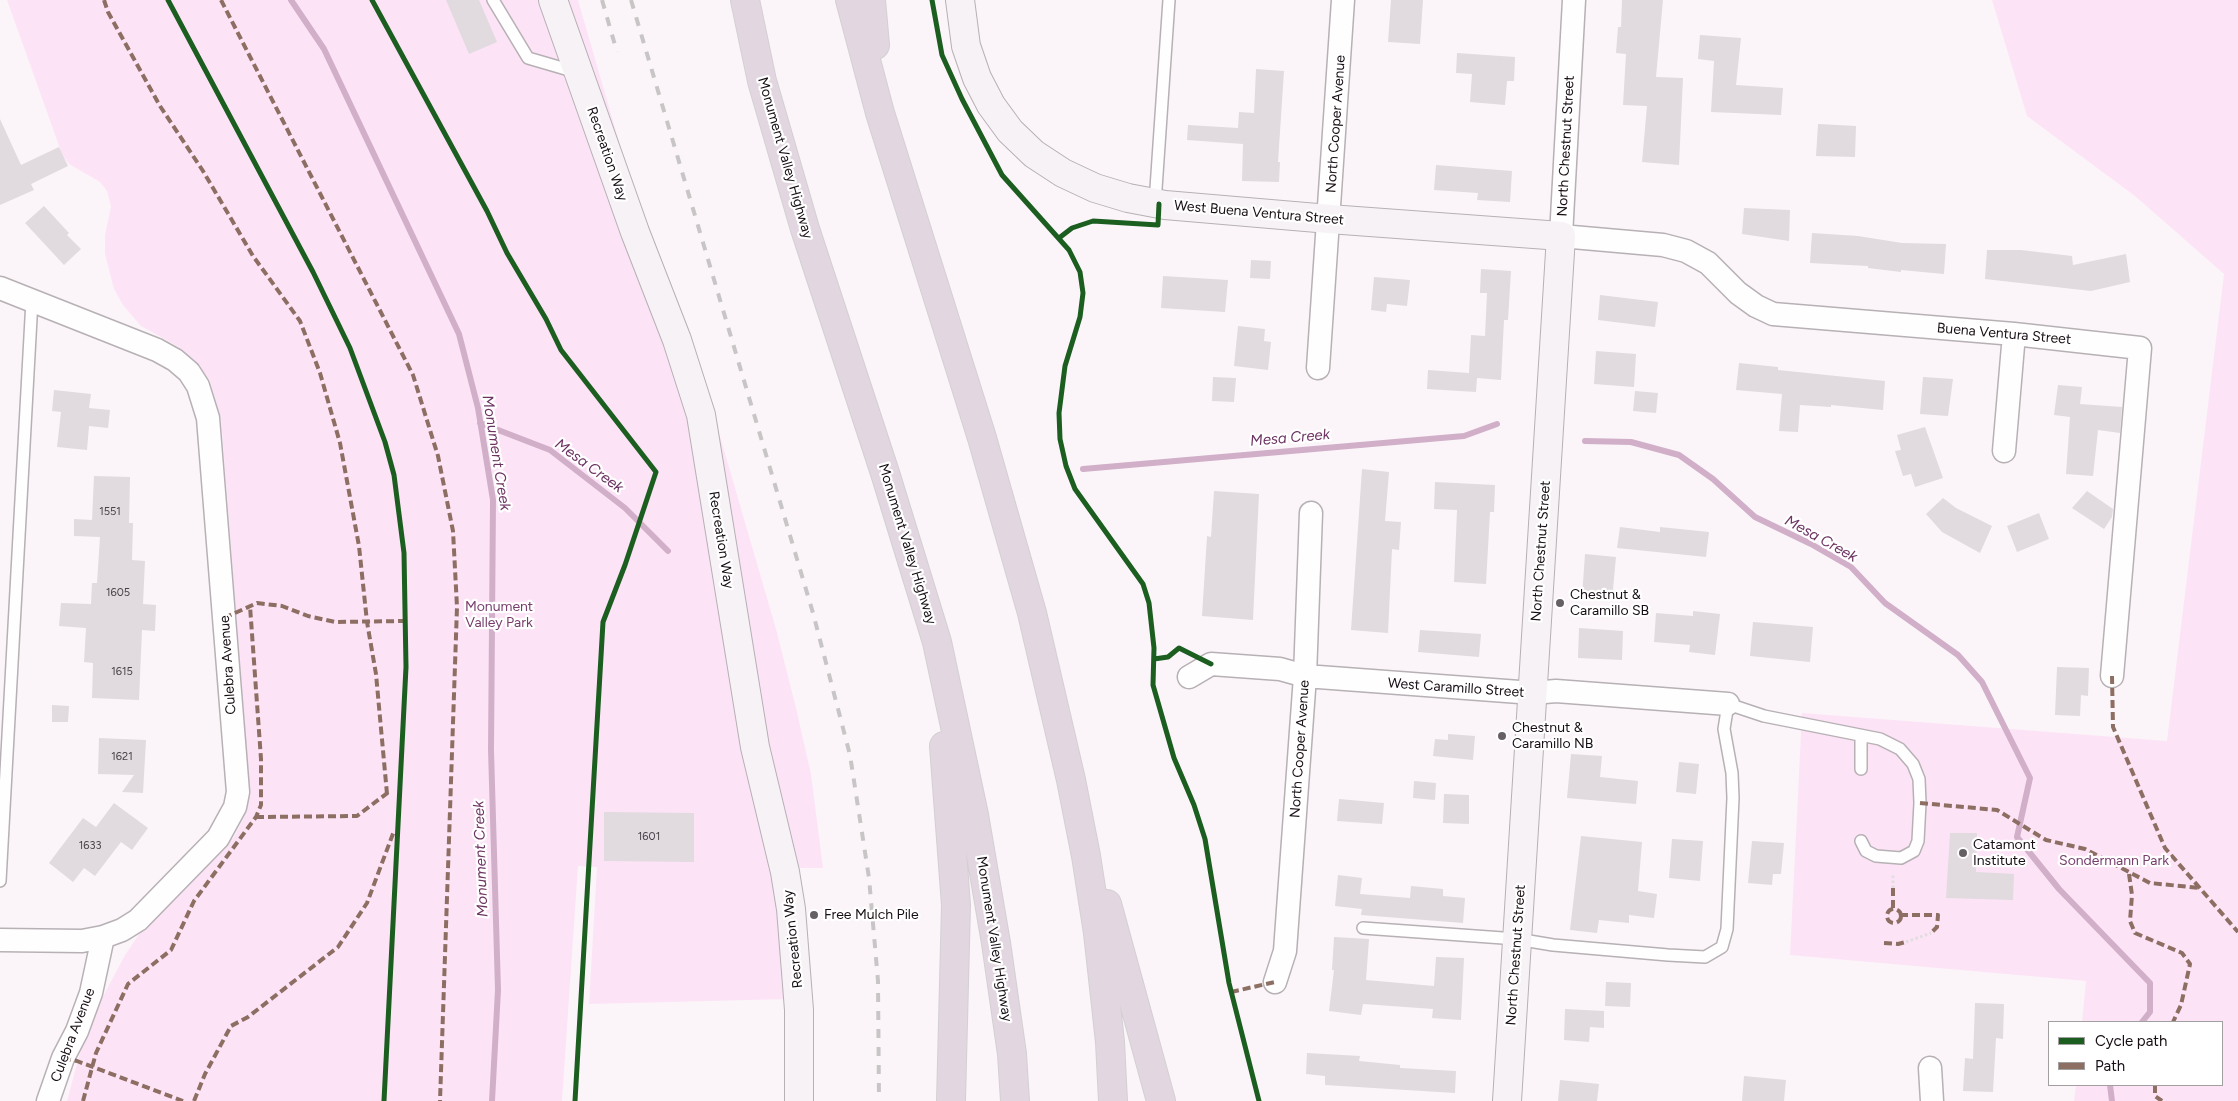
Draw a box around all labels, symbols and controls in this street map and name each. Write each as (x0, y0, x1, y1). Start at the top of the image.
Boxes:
street label: North Cooper Avenue (1323, 55, 1349, 193)
street label: Monument Valley Highway (754, 75, 816, 241)
street label: North Chestnut Street (1554, 75, 1578, 217)
street label: Recreation Way (583, 105, 631, 203)
street label: West Buena Ventura Street (1173, 197, 1345, 229)
street label: Buena Ventura Street (1936, 320, 2072, 348)
water label: Monument Creek (478, 394, 514, 512)
water label: Mesa Creek (1249, 426, 1331, 450)
water label: Mesa Creek (551, 435, 627, 497)
street label: Monument Valley Highway (875, 462, 939, 626)
street label: North Chestnut Street (1528, 480, 1554, 622)
street label: Recreation Way (705, 490, 737, 590)
house number: 1551 (99, 505, 121, 519)
water label: Mesa Creek (1782, 512, 1860, 566)
house number: 1605 (106, 586, 130, 600)
place label: Chestnut & Caramillo SB (1570, 587, 1649, 620)
marker: Chestnut & Caramillo SB (1554, 597, 1566, 609)
park label: Monument Valley Park (465, 599, 533, 632)
street label: Culebra Avenue (216, 615, 240, 715)
house number: 1615 (111, 665, 133, 679)
street label: West Caramillo Street (1387, 675, 1525, 701)
street label: North Cooper Avenue (1287, 680, 1313, 818)
place label: Chestnut & Caramillo NB (1512, 720, 1593, 752)
marker: Chestnut & Caramillo NB (1496, 730, 1508, 742)
house number: 1621 (111, 750, 133, 764)
water label: Monument Creek (470, 800, 492, 918)
house number: 1601 (638, 830, 660, 844)
place label: Catamont Institute (1973, 837, 2036, 870)
house number: 1633 (79, 839, 101, 853)
marker: Catamont Institute (1957, 847, 1969, 859)
park label: Sondermann Park (2059, 853, 2169, 869)
street label: Monument Valley Highway (973, 855, 1015, 1023)
street label: North Chestnut Street (1503, 884, 1529, 1026)
street label: Recreation Way (779, 889, 807, 989)
place label: Free Mulch Pile (824, 907, 919, 923)
marker: Free Mulch Pile (808, 909, 820, 921)
street label: Culebra Avenue (47, 986, 99, 1084)
legend (2048, 1021, 2223, 1086)
text: Cycle path (2095, 1032, 2167, 1050)
text: Path (2095, 1057, 2125, 1075)

